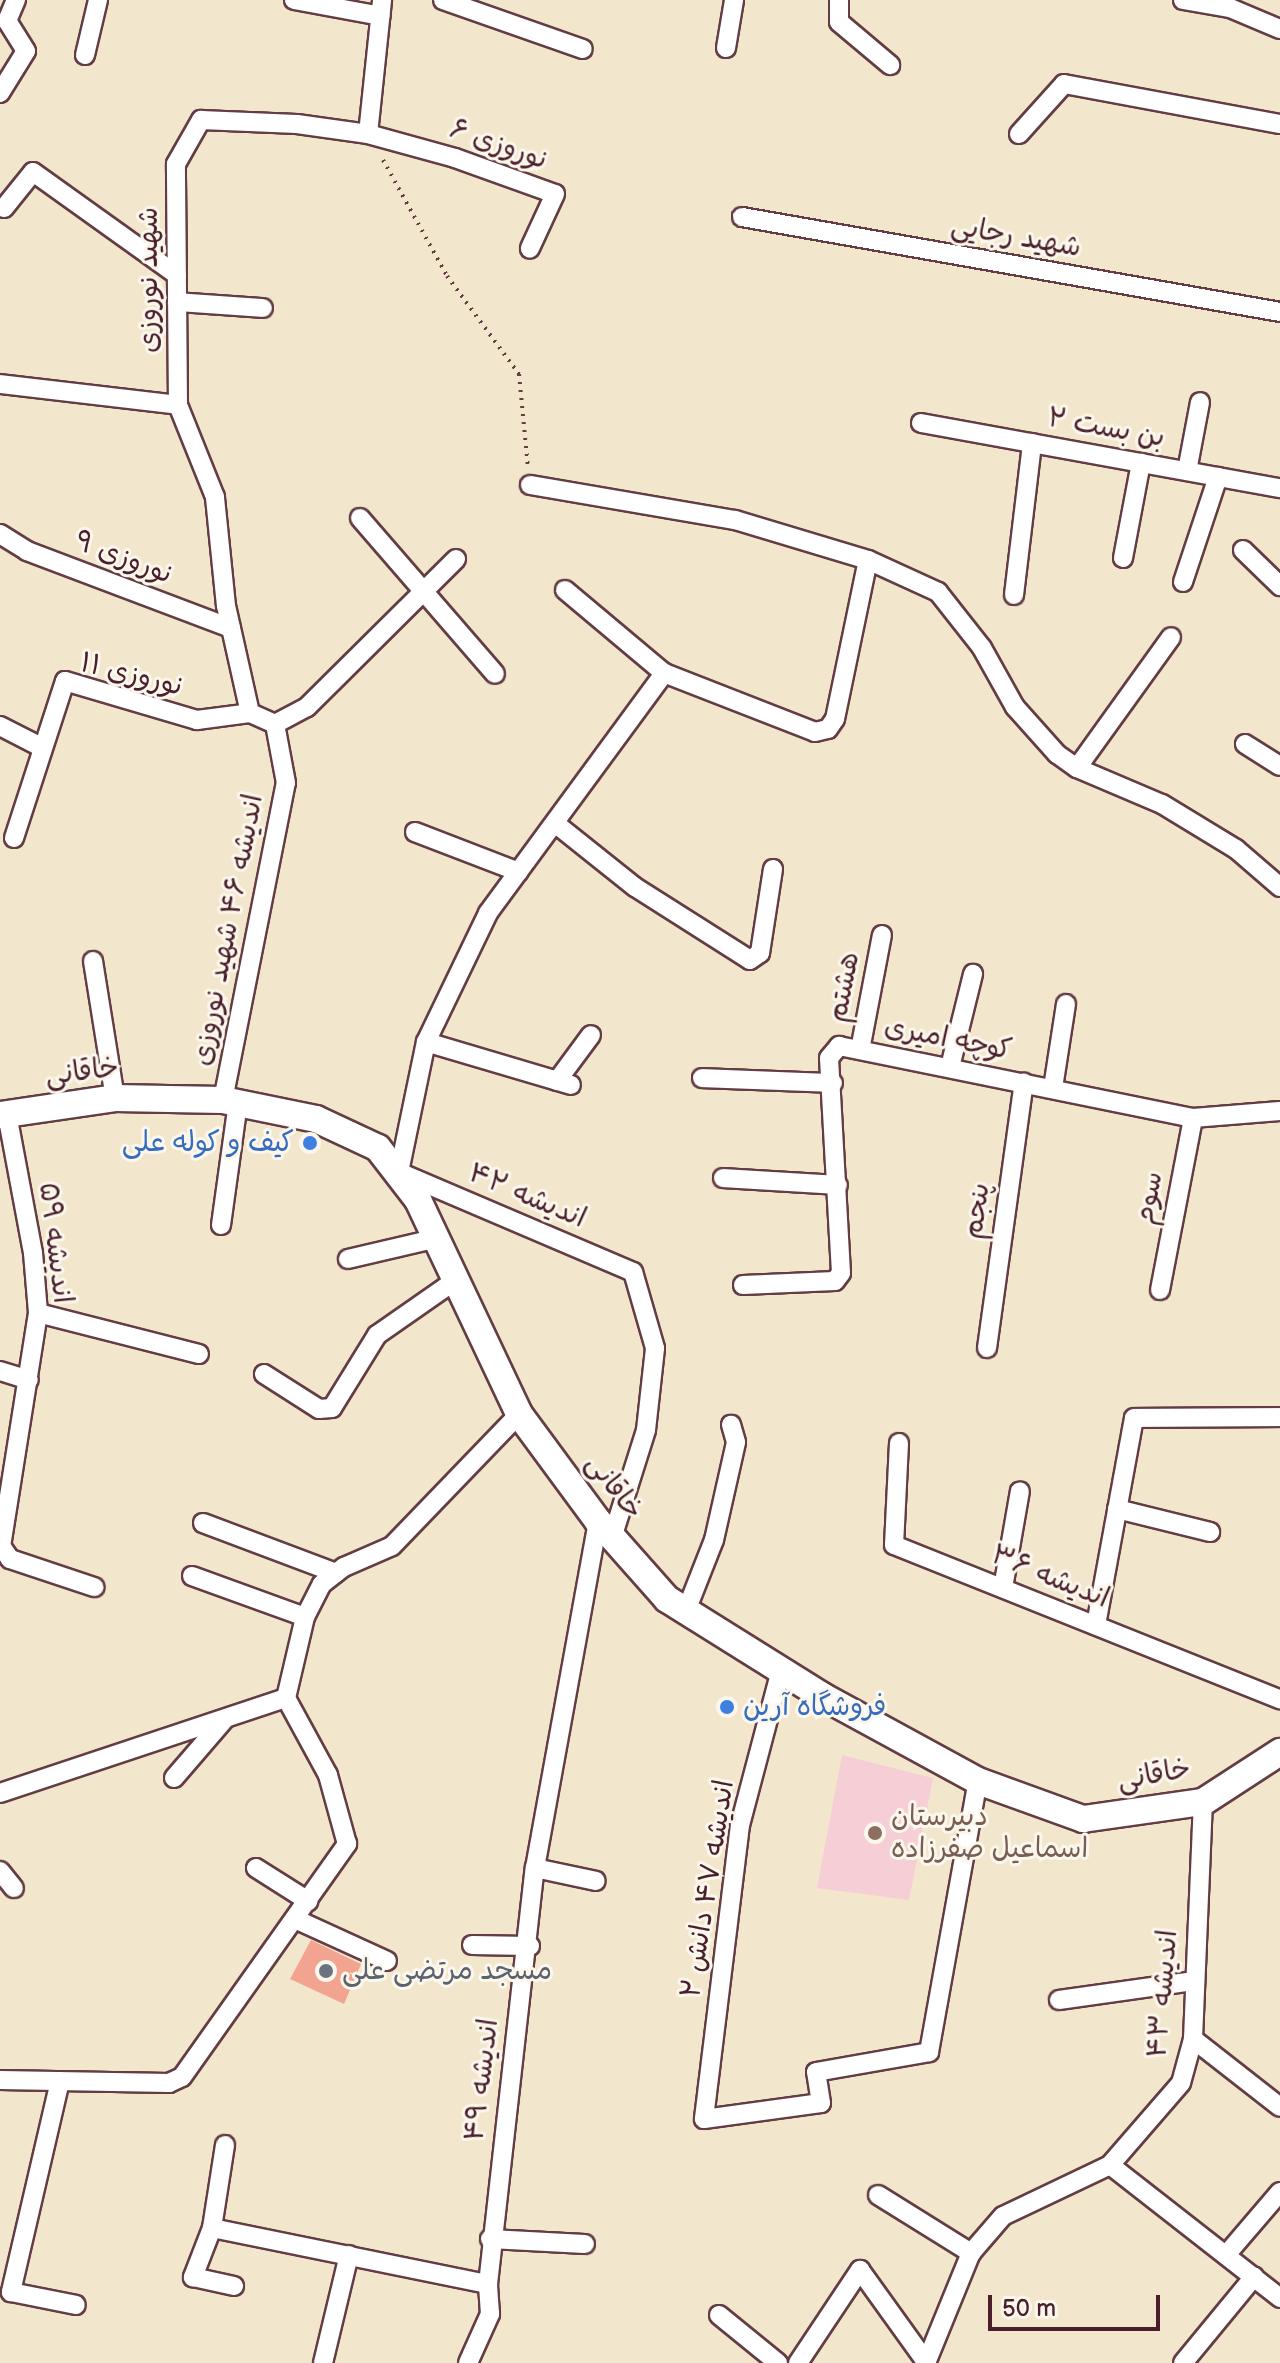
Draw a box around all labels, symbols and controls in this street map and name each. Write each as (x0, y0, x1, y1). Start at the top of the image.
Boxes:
street label: نوروزی ۶ (445, 112, 553, 178)
street label: شهید نوروزی (132, 207, 166, 353)
street label: شهید رجایی (948, 209, 1084, 265)
street label: بن بست ۲ (1045, 401, 1167, 455)
street label: نوروزی ۹ (70, 524, 178, 592)
street label: نوروزی ۱۱ (77, 646, 187, 704)
street label: اندیشه ۴۶ شهید نوروزی (185, 791, 271, 1069)
street label: هشتم (821, 949, 867, 1025)
street label: کوچه امیری (881, 1010, 1015, 1068)
street label: خاقانی (43, 1051, 121, 1093)
place label: کیف و کوله علی (122, 1126, 294, 1160)
marker: کیف و کوله علی (301, 1134, 319, 1152)
street label: اندیشه ۴۲ (463, 1156, 591, 1236)
street label: سوم (1127, 1169, 1171, 1227)
street label: اندیشه ۵۹ (31, 1181, 79, 1305)
street label: پنجم (956, 1181, 998, 1241)
street label: خاقانی (578, 1448, 650, 1526)
street label: اندیشه ۳۶ (986, 1538, 1114, 1616)
place label: فروشگاه آرین (743, 1690, 886, 1724)
marker: فروشگاه آرین (718, 1698, 736, 1716)
street label: خاقانی (1115, 1752, 1193, 1798)
street label: اندیشه ۴۷ دانش ۲ (674, 1778, 742, 2000)
place label: دبیرستان اسماعیل صفرزاده (891, 1800, 1088, 1866)
marker: دبیرستان اسماعیل صفرزاده (866, 1824, 884, 1842)
street label: اندیشه ۴۳ (1141, 1929, 1185, 2059)
place label: مسجد مرتضی علی (342, 1954, 552, 1988)
marker: مسجد مرتضی علی (317, 1962, 335, 1980)
street label: اندیشه ۴۹ (458, 2017, 506, 2143)
scale bar (992, 2279, 1164, 2329)
text: 50 m (1002, 2294, 1056, 2323)

